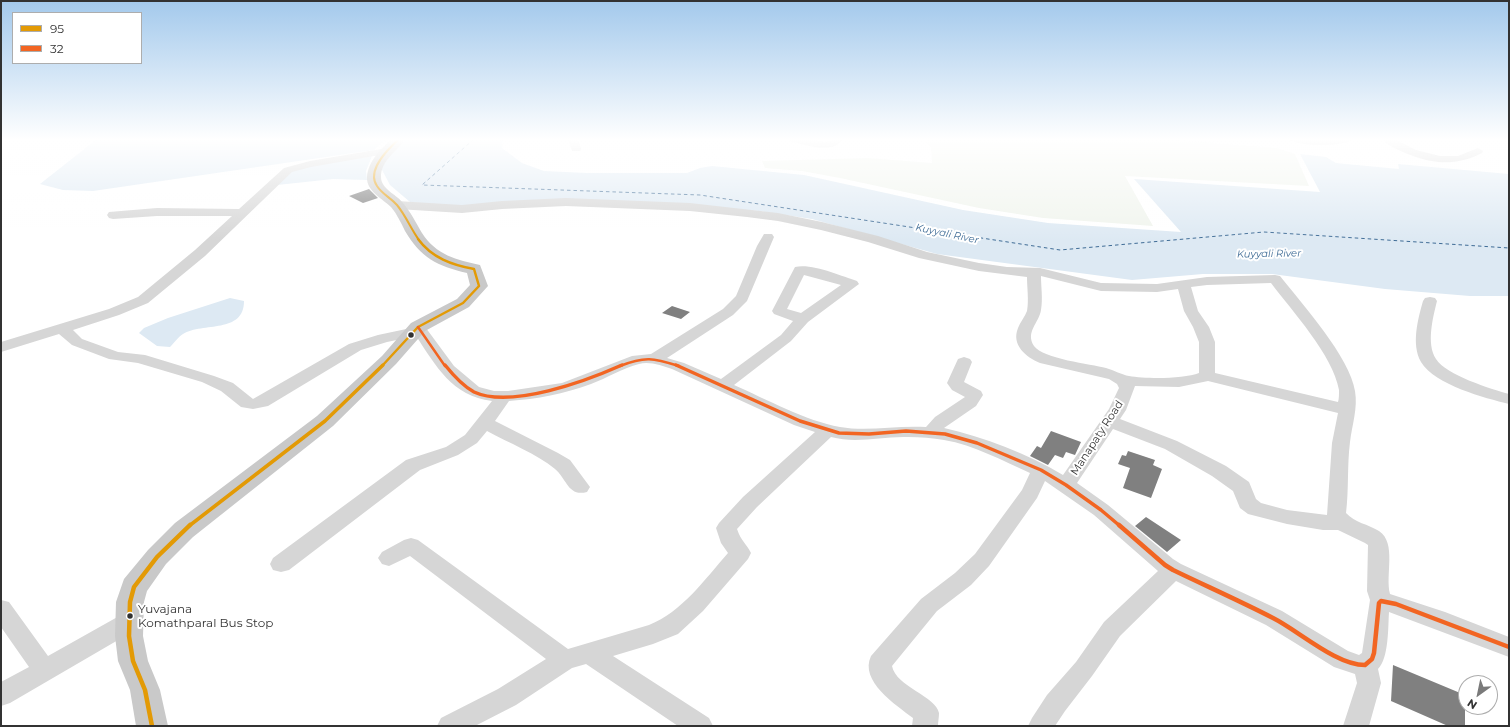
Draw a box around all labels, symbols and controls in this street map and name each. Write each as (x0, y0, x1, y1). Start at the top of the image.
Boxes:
legend (12, 12, 142, 64)
text: 95 (50, 21, 64, 36)
text: 32 (50, 41, 64, 56)
water label: Kuyyali River (914, 221, 980, 247)
water label: Kuyyali River (1237, 247, 1301, 261)
unlabelled marker (406, 330, 416, 340)
street label: Manapaty Road (1068, 398, 1126, 478)
place label: Yuvajana Komathparal Bus Stop (138, 602, 273, 630)
marker: Yuvajana Komathparal Bus Stop (125, 611, 135, 621)
north arrow (1458, 675, 1498, 715)
text: N (1464, 696, 1480, 713)

